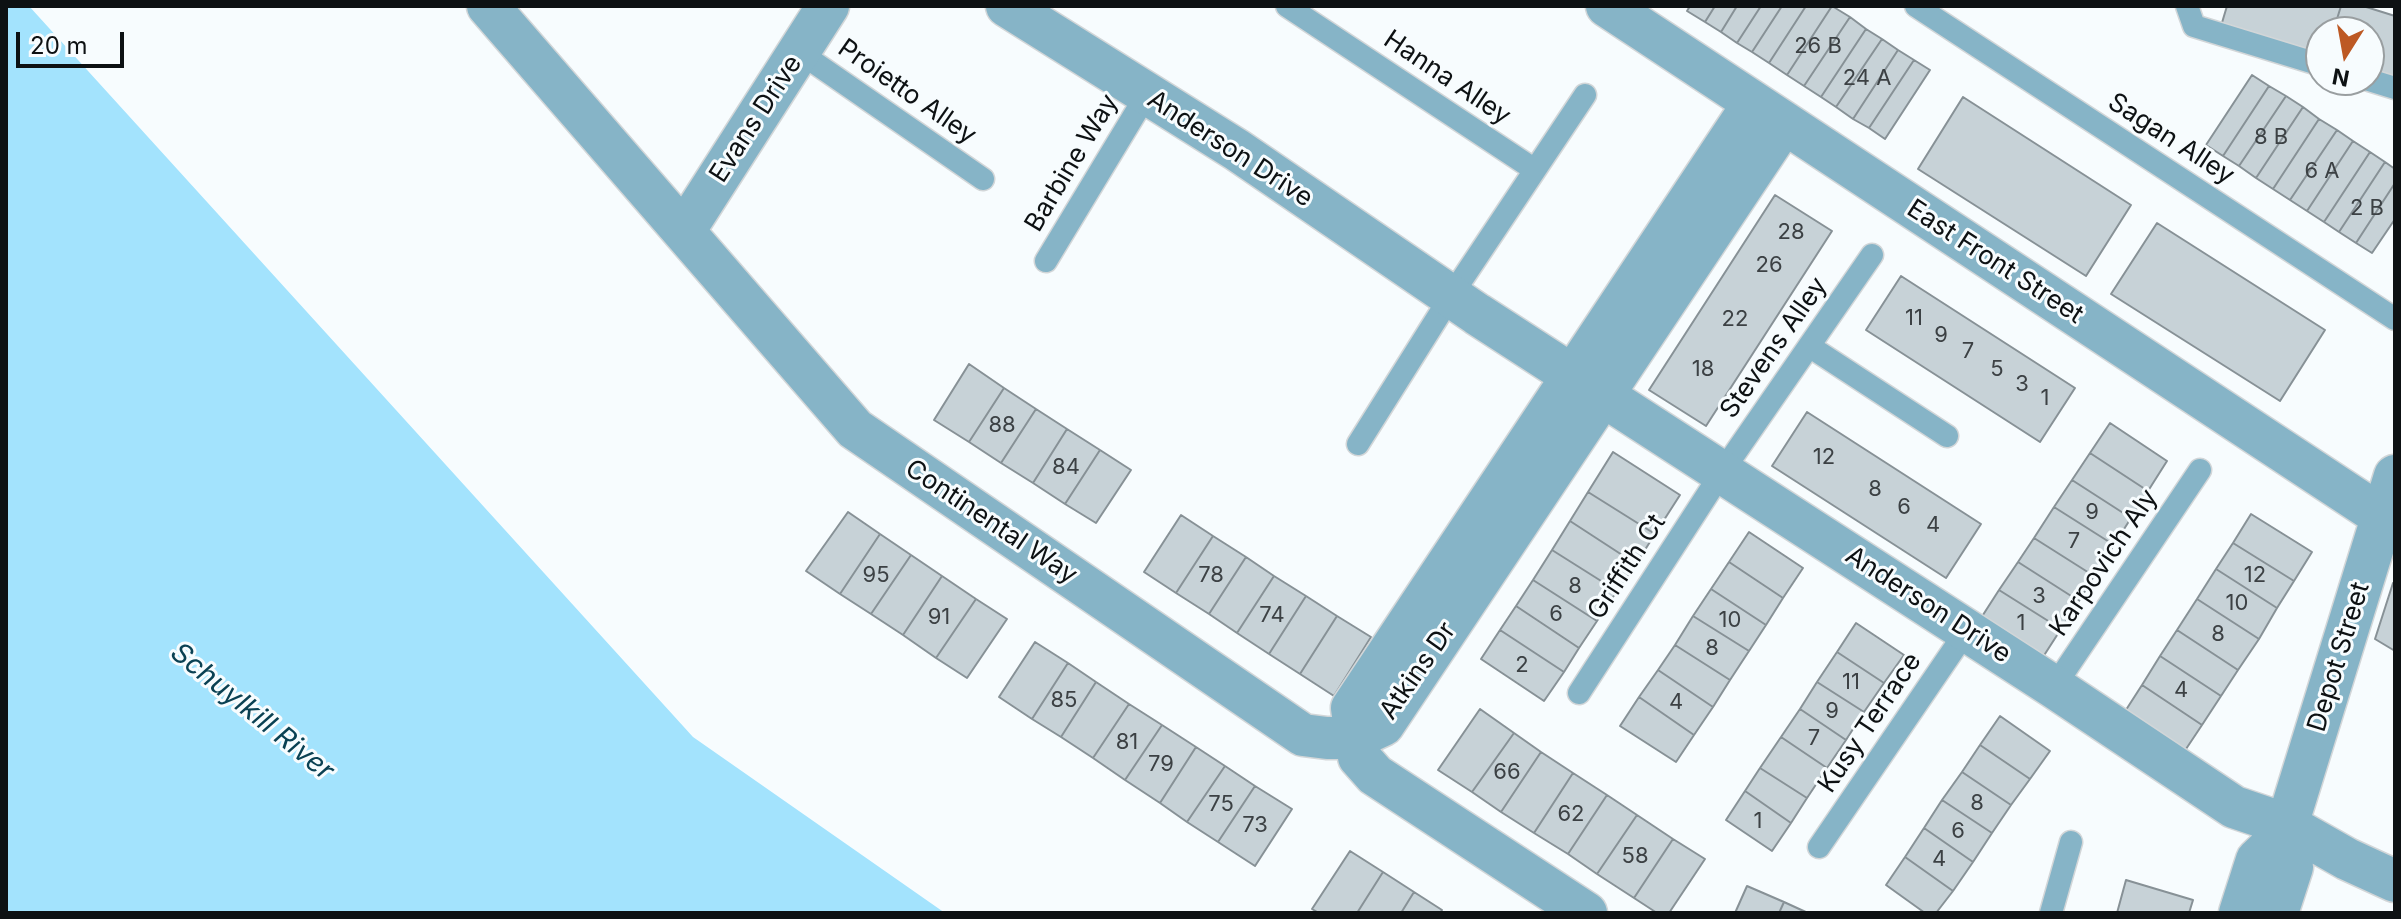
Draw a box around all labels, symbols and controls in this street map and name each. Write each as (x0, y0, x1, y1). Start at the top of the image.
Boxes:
scale bar (20, 16, 128, 66)
north arrow (2305, 16, 2385, 96)
street label: Hanna Alley (1378, 24, 1516, 132)
text: 20 m (30, 31, 88, 60)
street label: Proietto Alley (832, 33, 982, 151)
house number: 26 B (1794, 33, 1842, 59)
street label: Evans Drive (703, 49, 809, 189)
text: N (2330, 63, 2352, 92)
house number: 24 A (1843, 65, 1891, 91)
street label: Anderson Drive (1142, 84, 1318, 214)
street label: Sagan Alley (2102, 87, 2240, 191)
street label: Barbine Way (1019, 89, 1125, 237)
house number: 8 B (2254, 124, 2288, 150)
house number: 6 A (2304, 158, 2340, 184)
street label: East Front Street (1901, 193, 2089, 331)
house number: 2 B (2350, 195, 2384, 221)
house number: 28 (1777, 219, 1805, 245)
house number: 26 (1755, 252, 1783, 278)
street label: Stevens Alley (1714, 271, 1834, 425)
house number: 11 (1905, 305, 1923, 331)
house number: 22 (1722, 306, 1748, 332)
house number: 9 (1934, 322, 1948, 348)
house number: 7 (1962, 338, 1974, 364)
house number: 18 (1692, 356, 1714, 382)
house number: 5 (1990, 356, 2004, 382)
house number: 3 (2015, 371, 2029, 397)
house number: 1 (2041, 385, 2049, 411)
house number: 88 (988, 412, 1016, 438)
house number: 12 (1813, 444, 1835, 470)
street label: Continental Way (899, 453, 1083, 591)
house number: 84 (1052, 454, 1080, 480)
house number: 8 (1868, 476, 1882, 502)
street label: Karpovich Aly (2043, 484, 2165, 642)
house number: 6 (1897, 494, 1911, 520)
house number: 9 (2085, 499, 2099, 525)
street label: Griffith Ct (1581, 509, 1673, 625)
house number: 4 (1926, 512, 1940, 538)
house number: 7 (2068, 528, 2080, 554)
street label: Anderson Drive (1840, 540, 2016, 670)
house number: 95 (862, 562, 890, 588)
house number: 78 (1198, 562, 1224, 588)
house number: 12 (2244, 562, 2266, 588)
house number: 8 (1568, 573, 1582, 599)
street label: Depot Street (2301, 579, 2377, 735)
house number: 3 (2032, 583, 2046, 609)
house number: 10 (2226, 590, 2248, 616)
house number: 6 (1549, 601, 1563, 627)
house number: 74 (1259, 602, 1285, 628)
house number: 91 (928, 604, 950, 630)
house number: 10 (1719, 607, 1741, 633)
house number: 1 (2017, 610, 2025, 636)
street label: Atkins Dr (1373, 616, 1463, 726)
house number: 8 (2211, 621, 2225, 647)
house number: 8 (1705, 635, 1719, 661)
water label: Schuylkill River (164, 636, 340, 788)
street label: Kusy Terrace (1812, 647, 1928, 799)
house number: 2 (1515, 652, 1529, 678)
house number: 11 (1842, 669, 1860, 695)
house number: 4 (2174, 677, 2188, 703)
house number: 85 (1051, 687, 1077, 713)
house number: 4 (1669, 689, 1683, 715)
house number: 9 (1825, 698, 1839, 724)
house number: 7 (1808, 725, 1820, 751)
house number: 81 (1116, 729, 1138, 755)
house number: 79 (1148, 751, 1174, 777)
house number: 66 (1493, 759, 1521, 785)
house number: 8 (1970, 790, 1984, 816)
house number: 75 (1208, 791, 1234, 817)
house number: 62 (1557, 801, 1585, 827)
house number: 1 (1754, 808, 1762, 834)
house number: 73 (1242, 812, 1268, 838)
house number: 6 (1951, 818, 1965, 844)
house number: 58 (1622, 843, 1648, 869)
house number: 4 (1932, 846, 1946, 872)

